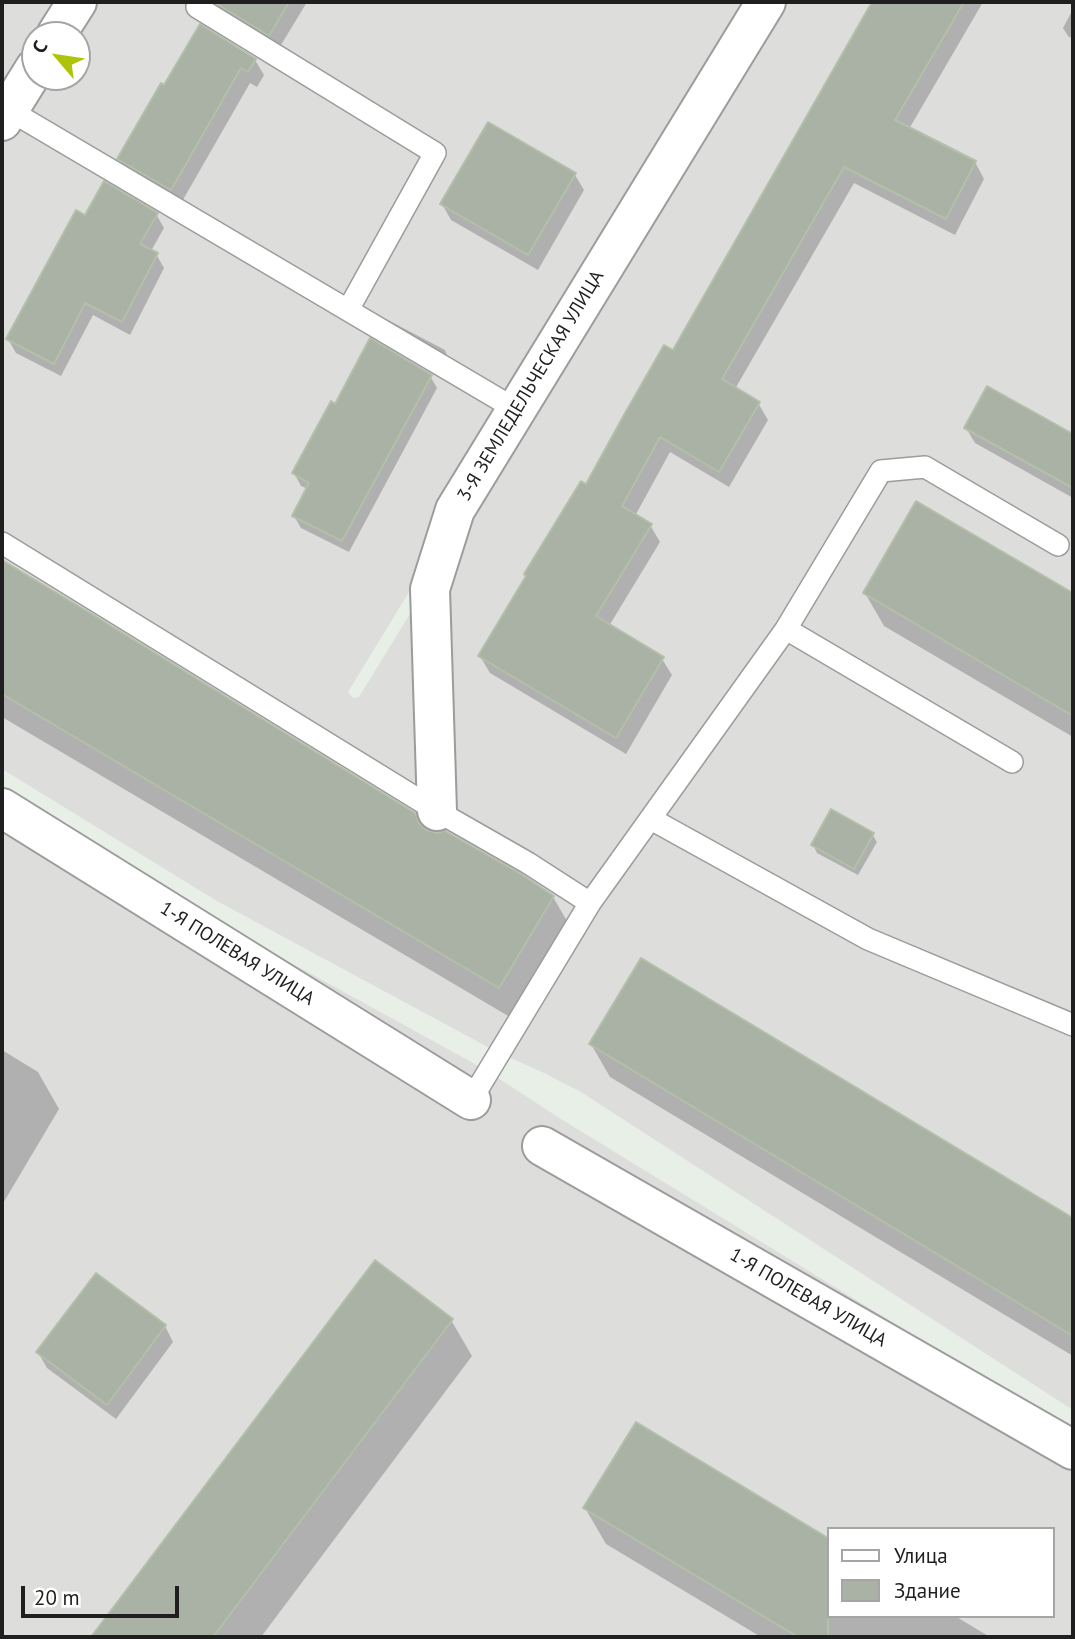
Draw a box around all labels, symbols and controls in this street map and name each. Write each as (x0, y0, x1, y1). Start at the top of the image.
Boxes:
north arrow (21, 21, 91, 91)
text: С (26, 36, 52, 57)
street label: 3-Я ЗЕМЛЕДЕЛЬЧЕСКАЯ УЛИЦА (453, 266, 609, 506)
street label: 1-Я ПОЛЕВАЯ УЛИЦА (156, 897, 318, 1011)
street label: 1-Я ПОЛЕВАЯ УЛИЦА (725, 1244, 891, 1352)
legend (827, 1527, 1054, 1618)
text: Улица (894, 1542, 948, 1569)
scale bar (24, 1572, 182, 1616)
text: Здание (894, 1577, 961, 1604)
text: 20 m (34, 1584, 80, 1611)

